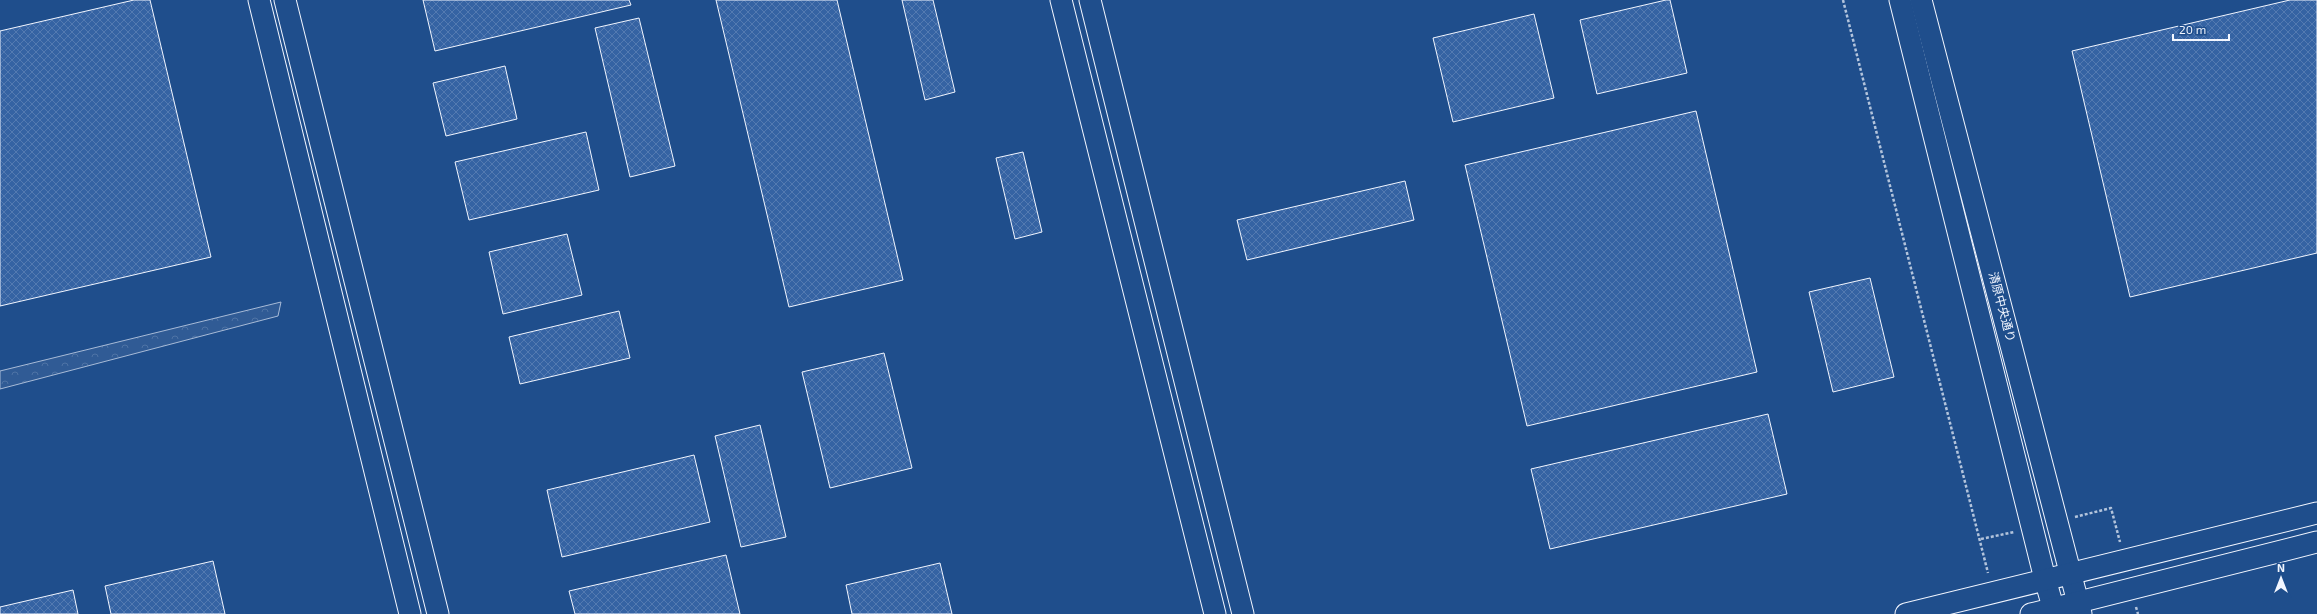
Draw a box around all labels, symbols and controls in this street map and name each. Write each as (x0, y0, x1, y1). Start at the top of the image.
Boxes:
scale bar (2173, 16, 2229, 42)
text: 20 m (2179, 22, 2206, 36)
street label: 清原中央通り (1987, 270, 2019, 343)
north arrow (2261, 558, 2301, 598)
text: N (2277, 561, 2285, 574)

